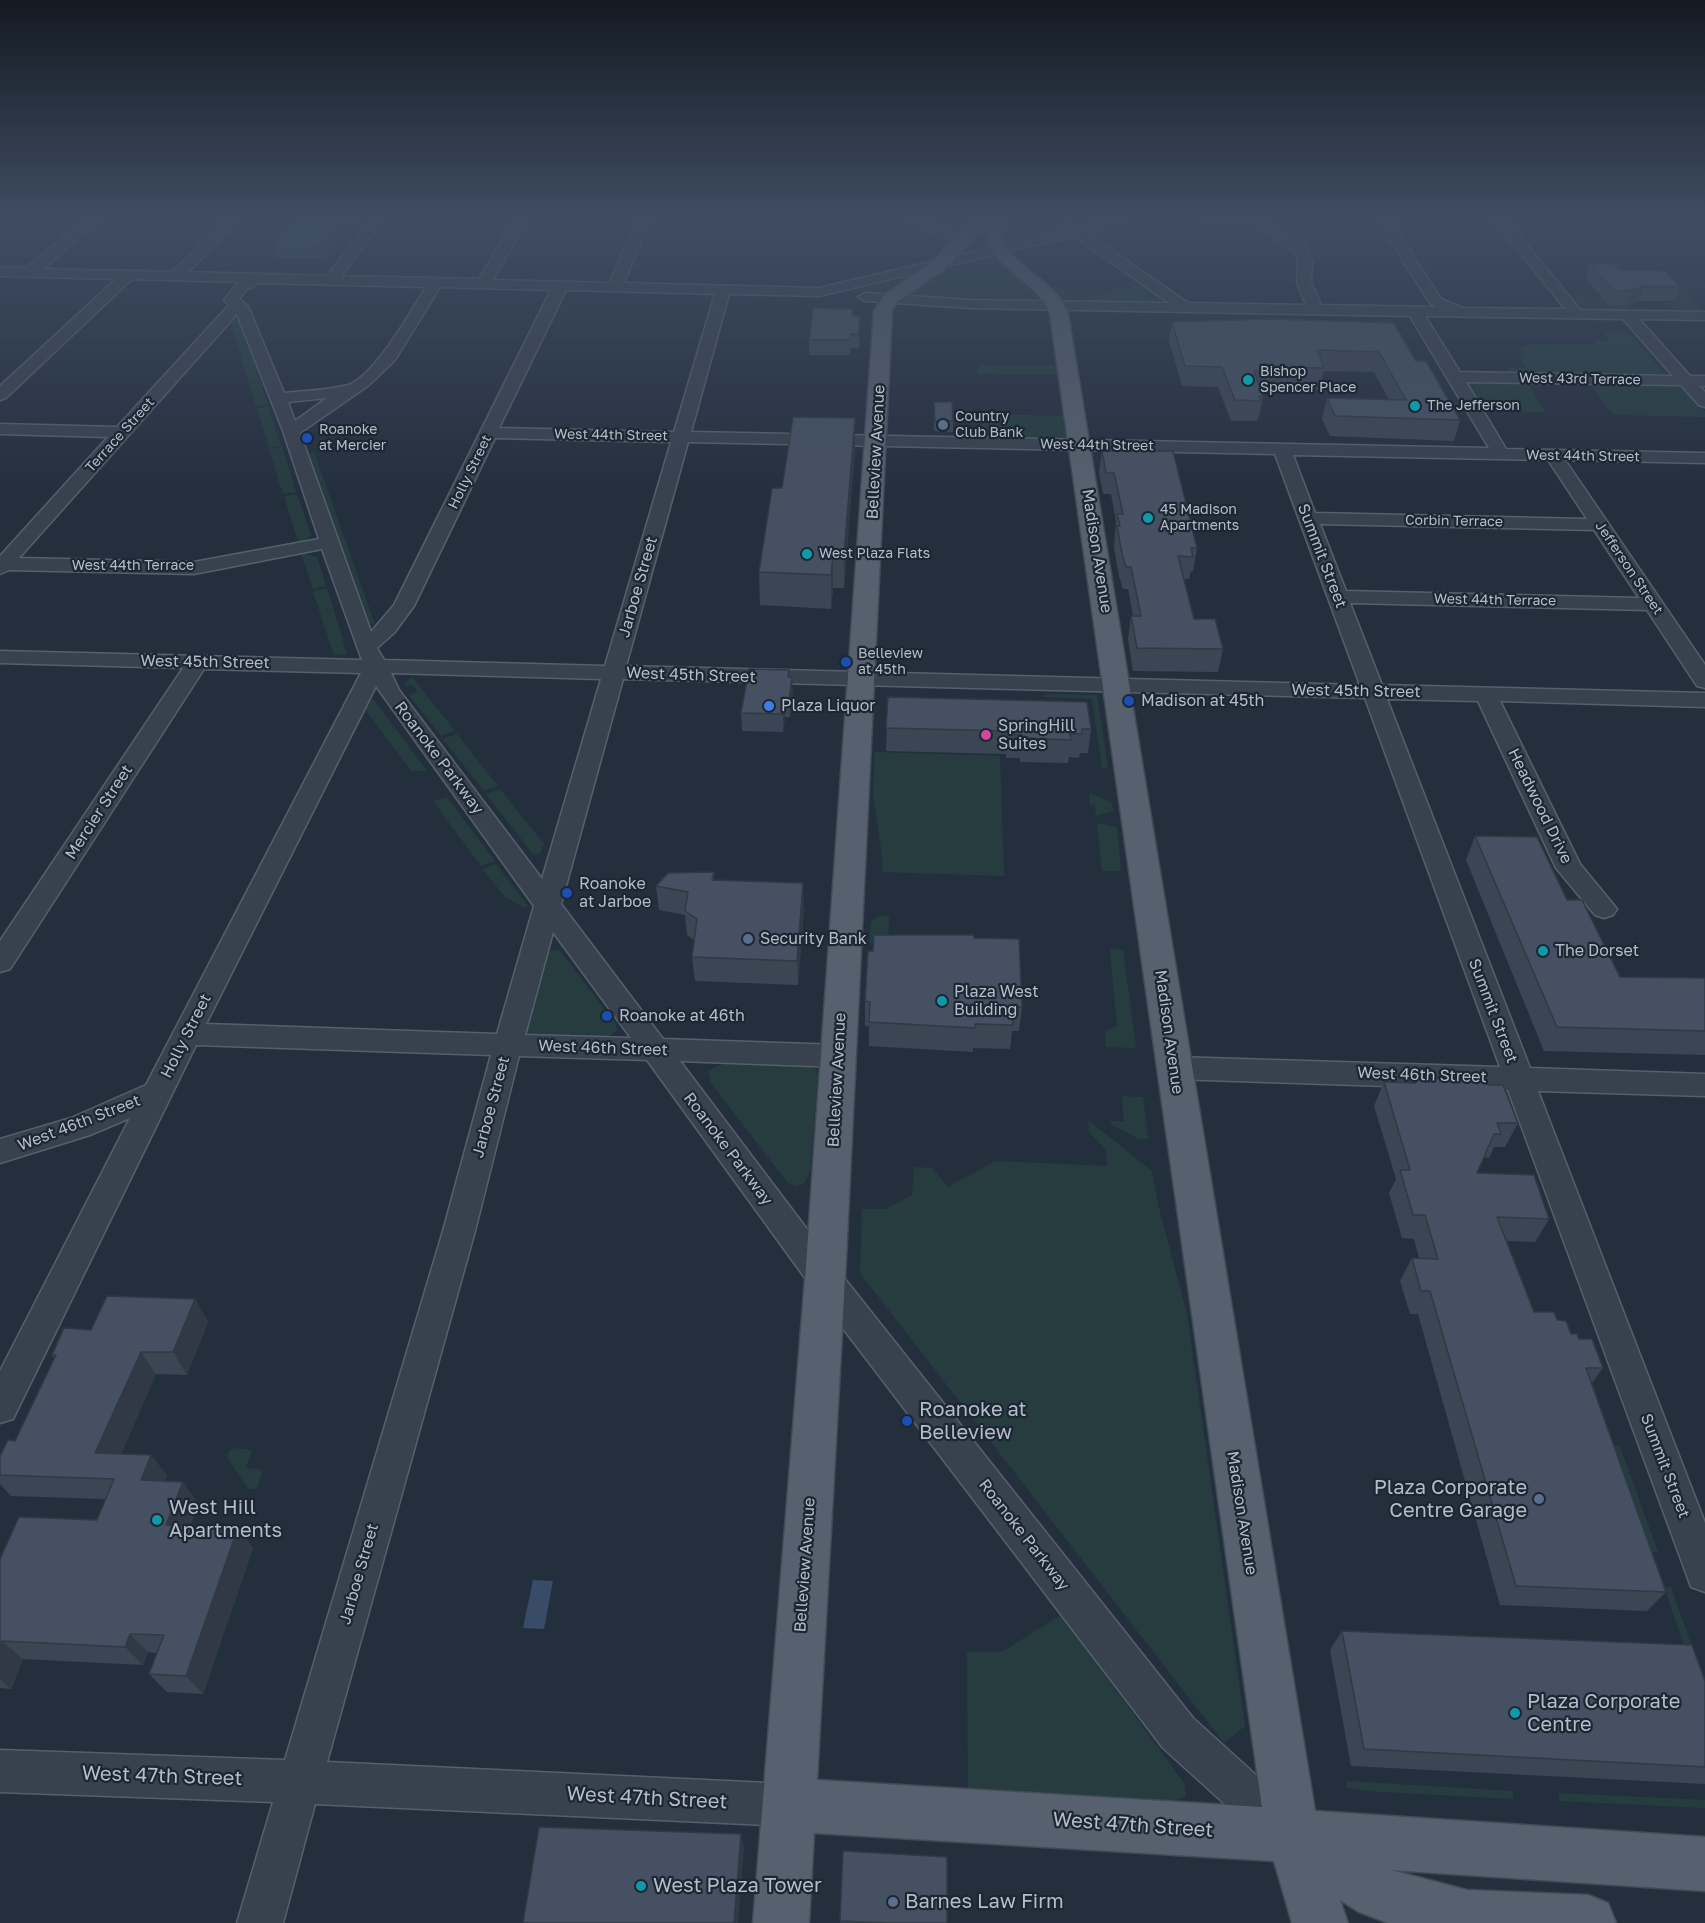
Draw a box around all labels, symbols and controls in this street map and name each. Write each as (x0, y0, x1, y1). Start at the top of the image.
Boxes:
place label: Bishop Spencer Place (1260, 364, 1356, 396)
street label: West 43rd Terrace (1519, 370, 1641, 388)
marker: Bishop Spencer Place (1241, 373, 1255, 387)
street label: Belleview Avenue (863, 384, 889, 520)
street label: Terrace Street (82, 394, 158, 476)
place label: The Jefferson (1427, 398, 1520, 414)
marker: The Jefferson (1408, 399, 1422, 413)
place label: Country Club Bank (955, 409, 1023, 442)
marker: Country Club Bank (936, 418, 950, 432)
place label: Roanoke at Mercier (319, 422, 386, 454)
street label: West 44th Street (554, 426, 668, 444)
marker: Roanoke at Mercier (300, 431, 314, 445)
street label: Holly Street (445, 432, 495, 512)
street label: West 44th Street (1040, 436, 1154, 454)
street label: West 44th Street (1526, 447, 1640, 465)
street label: Madison Avenue (1078, 488, 1116, 614)
street label: Summit Street (1293, 501, 1351, 611)
place label: 45 Madison Apartments (1160, 502, 1239, 534)
marker: 45 Madison Apartments (1141, 511, 1155, 525)
street label: Corbin Terrace (1405, 512, 1503, 530)
street label: Jefferson Street (1592, 518, 1666, 618)
street label: Jarboe Street (614, 534, 662, 640)
place label: West Plaza Flats (819, 546, 930, 562)
marker: West Plaza Flats (800, 547, 814, 561)
street label: West 44th Terrace (72, 558, 194, 574)
street label: West 44th Terrace (1434, 591, 1556, 609)
place label: Belleview at 45th (858, 646, 923, 678)
street label: West 45th Street (140, 651, 270, 673)
marker: Belleview at 45th (839, 655, 853, 669)
street label: West 45th Street (626, 663, 756, 687)
street label: West 45th Street (1291, 680, 1421, 702)
place label: Madison at 45th (1141, 691, 1264, 711)
marker: Madison at 45th (1122, 694, 1136, 708)
place label: Plaza Liquor (781, 696, 876, 716)
street label: Roanoke Parkway (390, 698, 488, 818)
marker: Plaza Liquor (762, 699, 776, 713)
place label: SpringHill Suites (998, 716, 1075, 754)
marker: SpringHill Suites (979, 728, 993, 742)
street label: Headwood Drive (1504, 745, 1576, 867)
street label: Mercier Street (61, 761, 137, 863)
place label: Roanoke at Jarboe (579, 874, 651, 912)
marker: Roanoke at Jarboe (560, 886, 574, 900)
place label: Security Bank (760, 929, 867, 949)
marker: Security Bank (741, 932, 755, 946)
place label: The Dorset (1555, 941, 1639, 961)
marker: The Dorset (1536, 944, 1550, 958)
street label: Summit Street (1464, 956, 1522, 1066)
street label: Madison Avenue (1151, 969, 1187, 1095)
place label: Plaza West Building (954, 982, 1039, 1020)
street label: Holly Street (157, 991, 215, 1081)
marker: Plaza West Building (935, 994, 949, 1008)
place label: Roanoke at 46th (619, 1006, 745, 1026)
marker: Roanoke at 46th (600, 1009, 614, 1023)
street label: Belleview Avenue (824, 1012, 850, 1148)
street label: West 46th Street (538, 1036, 668, 1060)
street label: Jarboe Street (468, 1054, 514, 1160)
street label: West 46th Street (1357, 1063, 1487, 1087)
street label: Roanoke Parkway (679, 1089, 777, 1209)
street label: West 46th Street (15, 1091, 143, 1155)
place label: Roanoke at Belleview (919, 1398, 1027, 1445)
street label: Summit Street (1636, 1411, 1694, 1521)
marker: Roanoke at Belleview (900, 1414, 914, 1428)
street label: Madison Avenue (1223, 1450, 1261, 1576)
street label: Roanoke Parkway (975, 1476, 1073, 1594)
place label: Plaza Corporate Centre Garage (1374, 1476, 1527, 1523)
marker: Plaza Corporate Centre Garage (1532, 1492, 1546, 1506)
place label: West Hill Apartments (169, 1496, 282, 1543)
street label: Belleview Avenue (791, 1497, 819, 1633)
marker: West Hill Apartments (150, 1513, 164, 1527)
street label: Jarboe Street (335, 1521, 383, 1627)
place label: Plaza Corporate Centre (1527, 1690, 1680, 1737)
marker: Plaza Corporate Centre (1508, 1706, 1522, 1720)
street label: West 47th Street (81, 1761, 243, 1791)
street label: West 47th Street (566, 1782, 728, 1814)
street label: West 47th Street (1052, 1807, 1214, 1843)
place label: West Plaza Tower (653, 1874, 822, 1898)
marker: West Plaza Tower (634, 1879, 648, 1893)
place label: Barnes Law Firm (905, 1890, 1064, 1914)
marker: Barnes Law Firm (886, 1895, 900, 1909)

